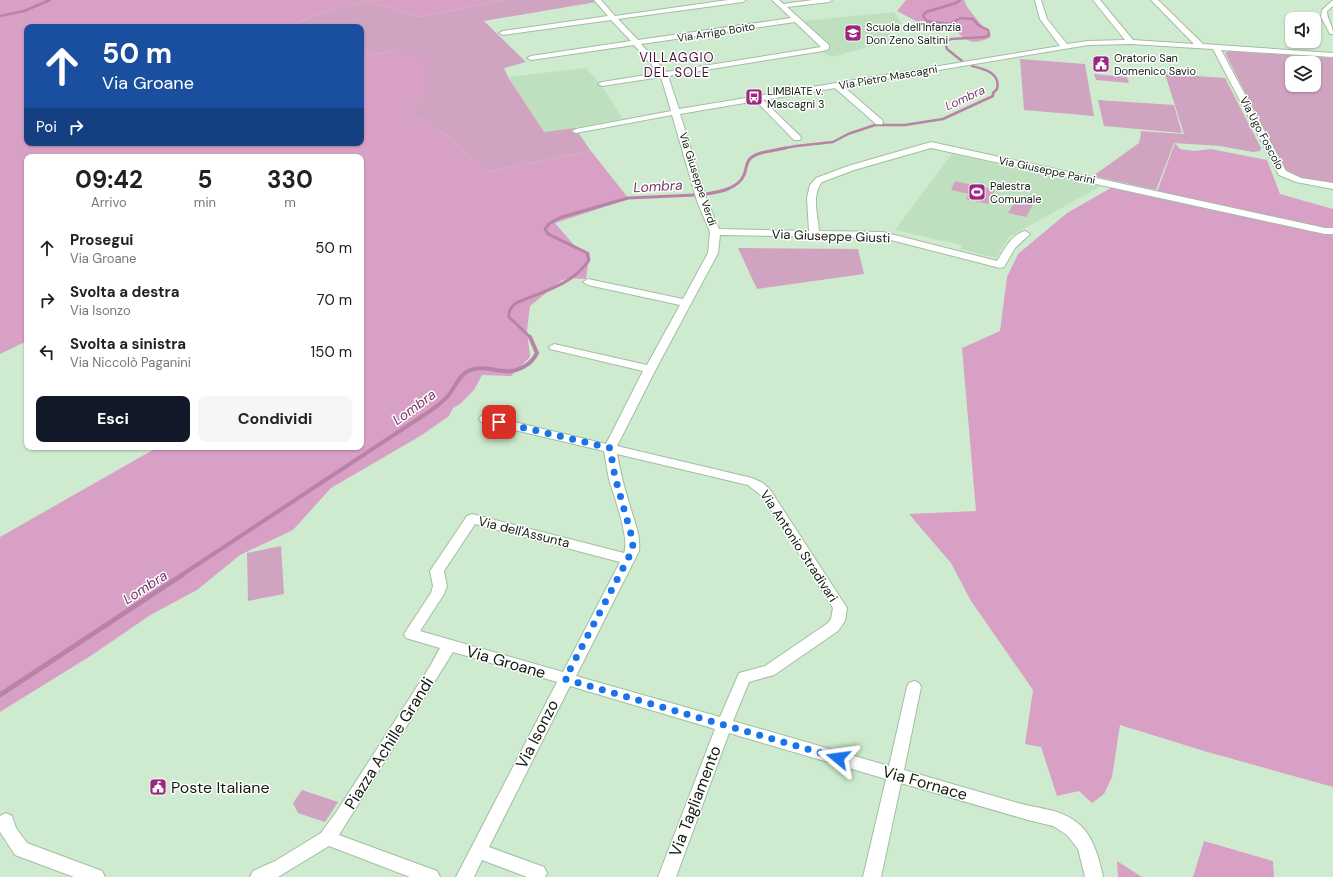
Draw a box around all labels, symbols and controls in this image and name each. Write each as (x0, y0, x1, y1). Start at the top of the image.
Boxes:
map controls (1285, 12, 1321, 92)
button: sound (1285, 12, 1321, 48)
street label: Via Arrigo Boito (676, 19, 756, 45)
place label: Scuola dell'Infanzia Don Zeno Saltini (866, 20, 961, 47)
school or university icon: Scuola dell'Infanzia Don Zeno Saltini (843, 23, 863, 43)
text: 50 m (102, 35, 172, 72)
icon: ahead (36, 40, 88, 92)
district label: VILLAGGIO DEL SOLE (639, 49, 715, 81)
place label: Oratorio San Domenico Savio (1114, 51, 1196, 78)
public building icon: Oratorio San Domenico Savio (1091, 54, 1111, 74)
button: layers (1285, 56, 1321, 92)
street label: Via Pietro Mascagni (838, 61, 938, 93)
text: Via Groane (102, 71, 194, 95)
water label: Lombra (942, 82, 988, 114)
place label: LIMBIATE v. Mascagni 3 (767, 84, 825, 111)
bus stop icon: LIMBIATE v. Mascagni 3 (744, 87, 764, 107)
street label: Via Ugo Foscolo (1237, 94, 1287, 172)
icon: right (65, 116, 87, 138)
text: Poi (36, 117, 57, 137)
street label: Via Giuseppe Verdi (676, 131, 720, 227)
street label: Via Giuseppe Parini (997, 153, 1097, 187)
text: 09:42 (75, 164, 143, 195)
text: 5 (197, 164, 212, 195)
text: 330 (267, 164, 313, 195)
water label: Lombra (633, 176, 683, 196)
place label: Palestra Comunale (990, 179, 1042, 206)
sports icon: Palestra Comunale (967, 182, 987, 202)
text: Arrivo (91, 194, 127, 211)
text: min (194, 194, 216, 211)
text: m (284, 194, 296, 211)
street label: Via Giuseppe Giusti (771, 225, 891, 247)
text: Prosegui (70, 230, 133, 250)
icon: ahead (36, 237, 58, 259)
text: 50 m (315, 238, 352, 258)
text: Via Groane (70, 250, 136, 267)
text: Svolta a destra (70, 282, 180, 302)
icon: right (36, 289, 58, 311)
text: 70 m (317, 290, 352, 310)
text: Via Isonzo (70, 302, 131, 319)
text: Svolta a sinistra (70, 334, 186, 354)
icon: left (36, 341, 58, 363)
text: 150 m (311, 342, 352, 362)
text: Via Niccolò Paganini (70, 354, 191, 371)
water label: Lombra (389, 385, 440, 429)
button: Esci (36, 396, 190, 442)
button: Condividi (198, 396, 352, 442)
pin (482, 405, 516, 439)
icon: arrive (488, 411, 510, 433)
street label: Via Antonio Stradivari (756, 487, 842, 605)
street label: Via dell'Assunta (476, 512, 572, 552)
water label: Lombra (119, 566, 171, 608)
street label: Via Groane (464, 641, 548, 683)
street label: Piazza Achille Grandi (340, 673, 438, 813)
street label: Via Isonzo (511, 696, 563, 772)
position arrow (817, 737, 859, 779)
street label: Via Tagliamento (664, 743, 726, 859)
street label: Via Fornace (880, 761, 970, 805)
public building icon: Poste Italiane (148, 777, 168, 797)
place label: Poste Italiane (171, 777, 269, 798)

